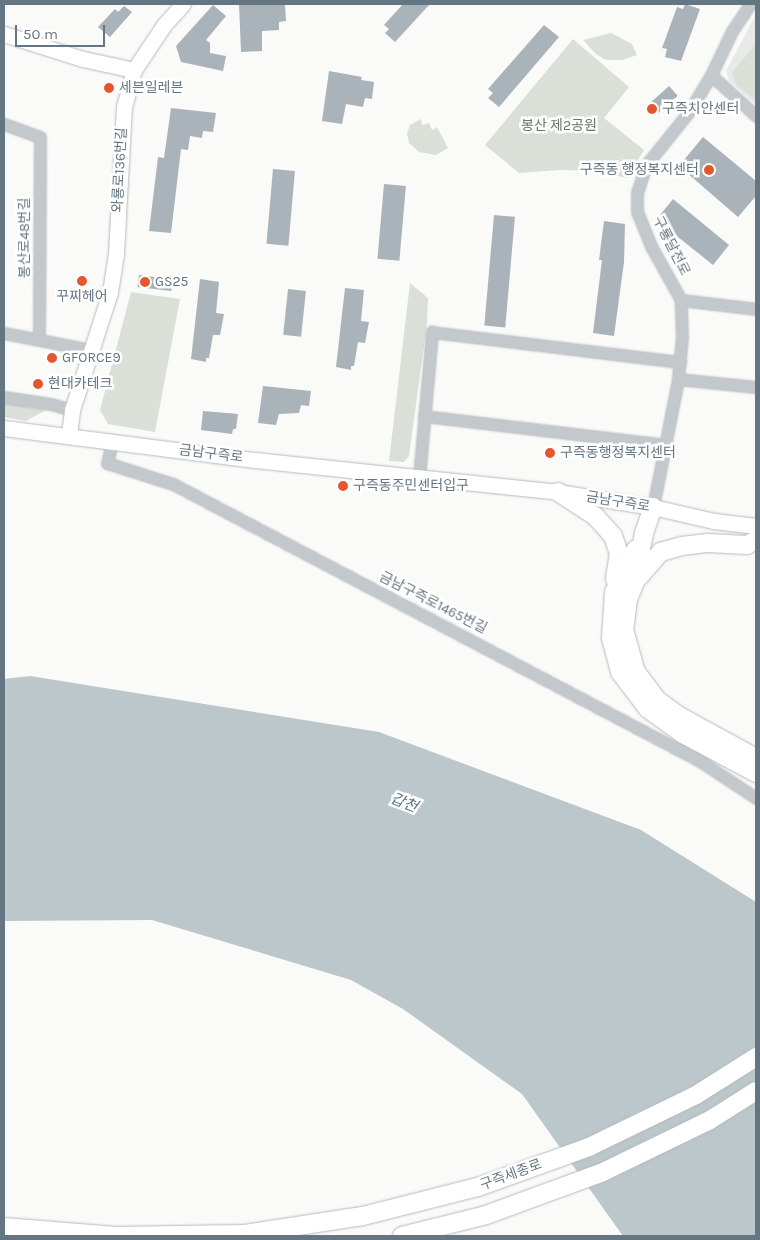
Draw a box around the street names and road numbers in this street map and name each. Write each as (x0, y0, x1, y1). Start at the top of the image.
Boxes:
street label: 와룡로136번길 (109, 127, 131, 213)
street label: 봉산로48번길 (17, 198, 33, 278)
street label: 구룡달전로 (649, 213, 693, 279)
street label: 금남구즉로 (178, 442, 244, 466)
street label: 금남구즉로 (585, 489, 651, 515)
street label: 금남구즉로1465번길 (376, 569, 490, 637)
street label: 구즉세종로 (478, 1156, 544, 1194)

